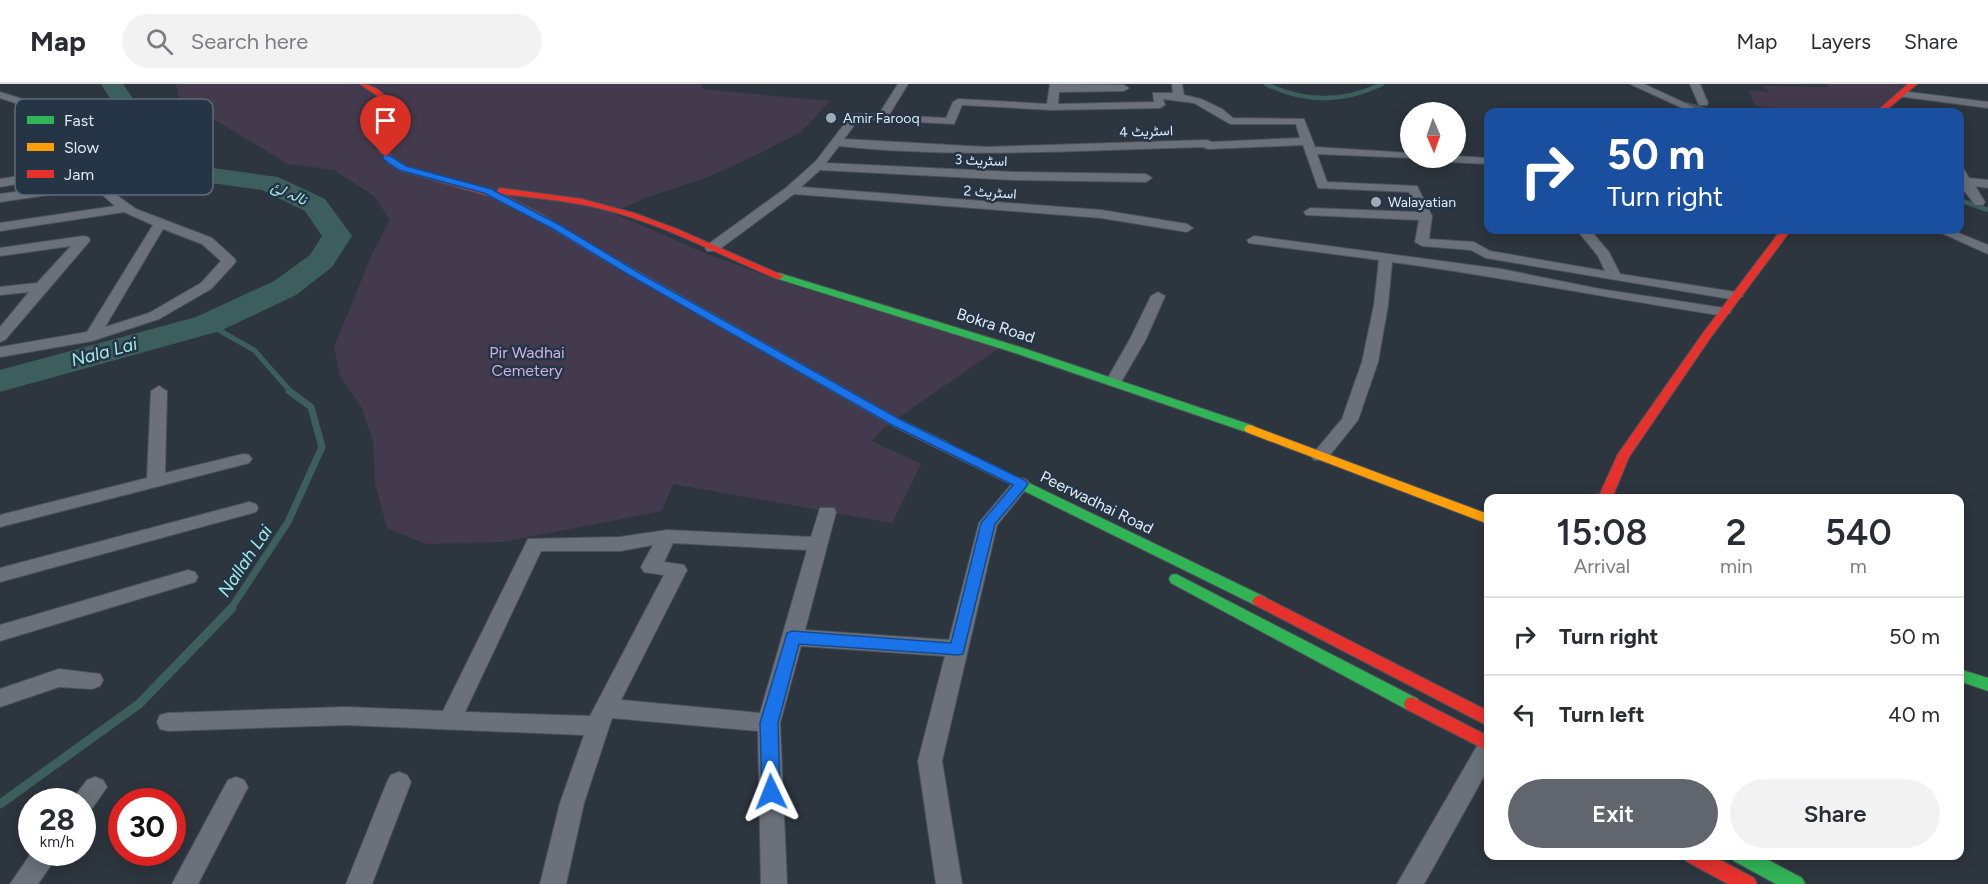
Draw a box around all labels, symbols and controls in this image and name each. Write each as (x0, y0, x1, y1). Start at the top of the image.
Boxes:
search box (122, 14, 542, 68)
text: Map (30, 24, 86, 58)
icon: search (143, 25, 176, 58)
text: Search here (191, 28, 308, 55)
text: Map (1737, 29, 1777, 54)
text: Layers (1810, 29, 1871, 54)
text: Share (1904, 29, 1958, 54)
pin (360, 95, 411, 157)
legend (15, 99, 213, 195)
north arrow (1400, 102, 1466, 168)
map controls (1400, 102, 1466, 168)
icon: arrive (369, 104, 402, 137)
place label: Amir Farooq (843, 110, 920, 127)
text: Fast (64, 111, 94, 130)
marker: Amir Farooq (824, 111, 838, 125)
street label: اسٹریٹ 4 (1119, 122, 1173, 141)
text: 50 m (1607, 129, 1705, 180)
icon: right (1508, 132, 1586, 210)
text: Slow (64, 138, 99, 157)
street label: اسٹریٹ 3 (954, 151, 1008, 170)
text: Jam (64, 165, 94, 184)
water label: نالہ لئ (268, 177, 310, 209)
text: Turn right (1607, 180, 1723, 213)
street label: اسٹریٹ 2 (963, 182, 1017, 203)
place label: Walayatian (1388, 194, 1456, 211)
marker: Walayatian (1369, 195, 1383, 209)
street label: Bokra Road (954, 304, 1037, 347)
water label: Nala Lai (68, 332, 140, 371)
park label: Pir Wadhai Cemetery (489, 343, 565, 380)
street label: Peerwadhai Road (1037, 467, 1156, 538)
text: 15:08 (1556, 511, 1648, 554)
text: 2 (1726, 511, 1747, 554)
text: 540 (1825, 511, 1892, 554)
water label: Nallah Lai (213, 520, 277, 601)
text: Arrival (1574, 554, 1630, 578)
text: min (1720, 554, 1753, 578)
text: m (1850, 554, 1867, 578)
icon: right (1508, 620, 1541, 653)
text: Turn right (1559, 623, 1658, 650)
text: 50 m (1889, 623, 1940, 650)
icon: left (1508, 698, 1541, 731)
text: Turn left (1559, 701, 1645, 728)
text: 40 m (1888, 701, 1940, 728)
position arrow (739, 760, 803, 824)
button: Exit (1508, 779, 1718, 848)
button: Share (1730, 779, 1940, 848)
speed limit sign: 30 (108, 788, 186, 866)
text: 28 (39, 801, 75, 838)
text: km/h (40, 833, 74, 851)

